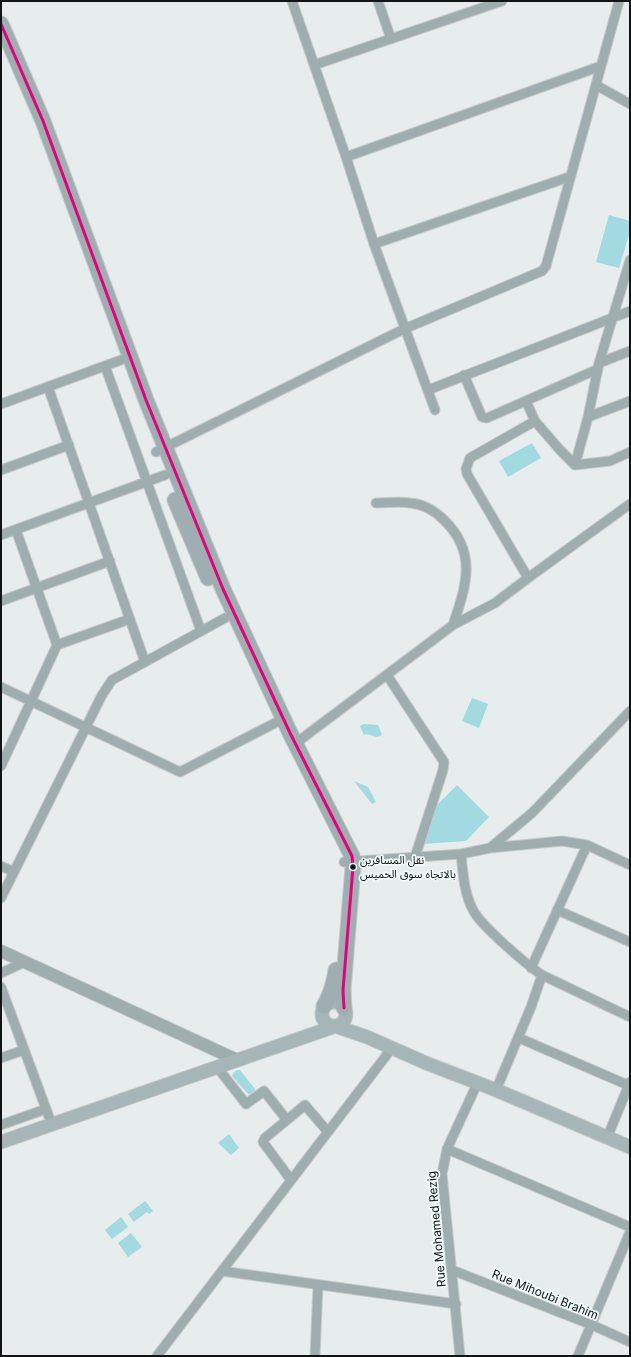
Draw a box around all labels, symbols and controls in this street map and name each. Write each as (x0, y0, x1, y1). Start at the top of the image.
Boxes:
place label: نقل المسافرين بالاتجاه سوق الخميس (360, 854, 456, 880)
marker: نقل المسافرين بالاتجاه سوق الخميس (348, 862, 358, 872)
street label: Rue Mohamed Rezig (425, 1170, 449, 1288)
street label: Rue Mihoubi Brahim (490, 1267, 600, 1323)

